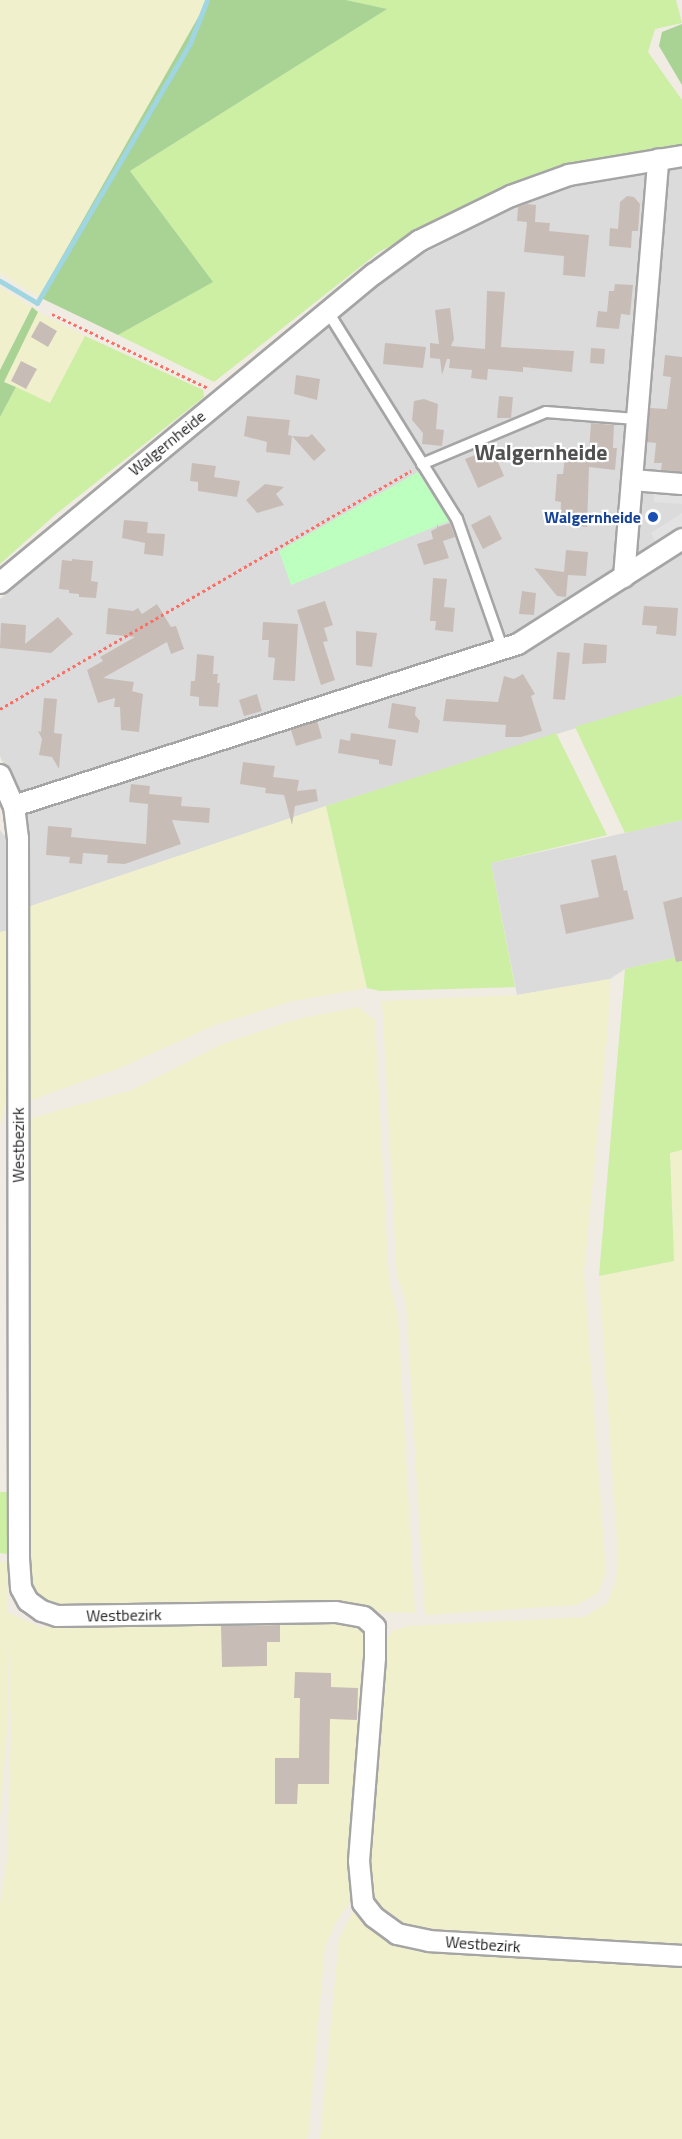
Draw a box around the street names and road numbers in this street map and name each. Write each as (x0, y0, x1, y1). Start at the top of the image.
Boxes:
street label: Walgernheide (125, 406, 209, 480)
street label: Westbezirk (8, 1107, 28, 1183)
street label: Westbezirk (86, 1605, 162, 1625)
street label: Westbezirk (445, 1932, 521, 1956)

